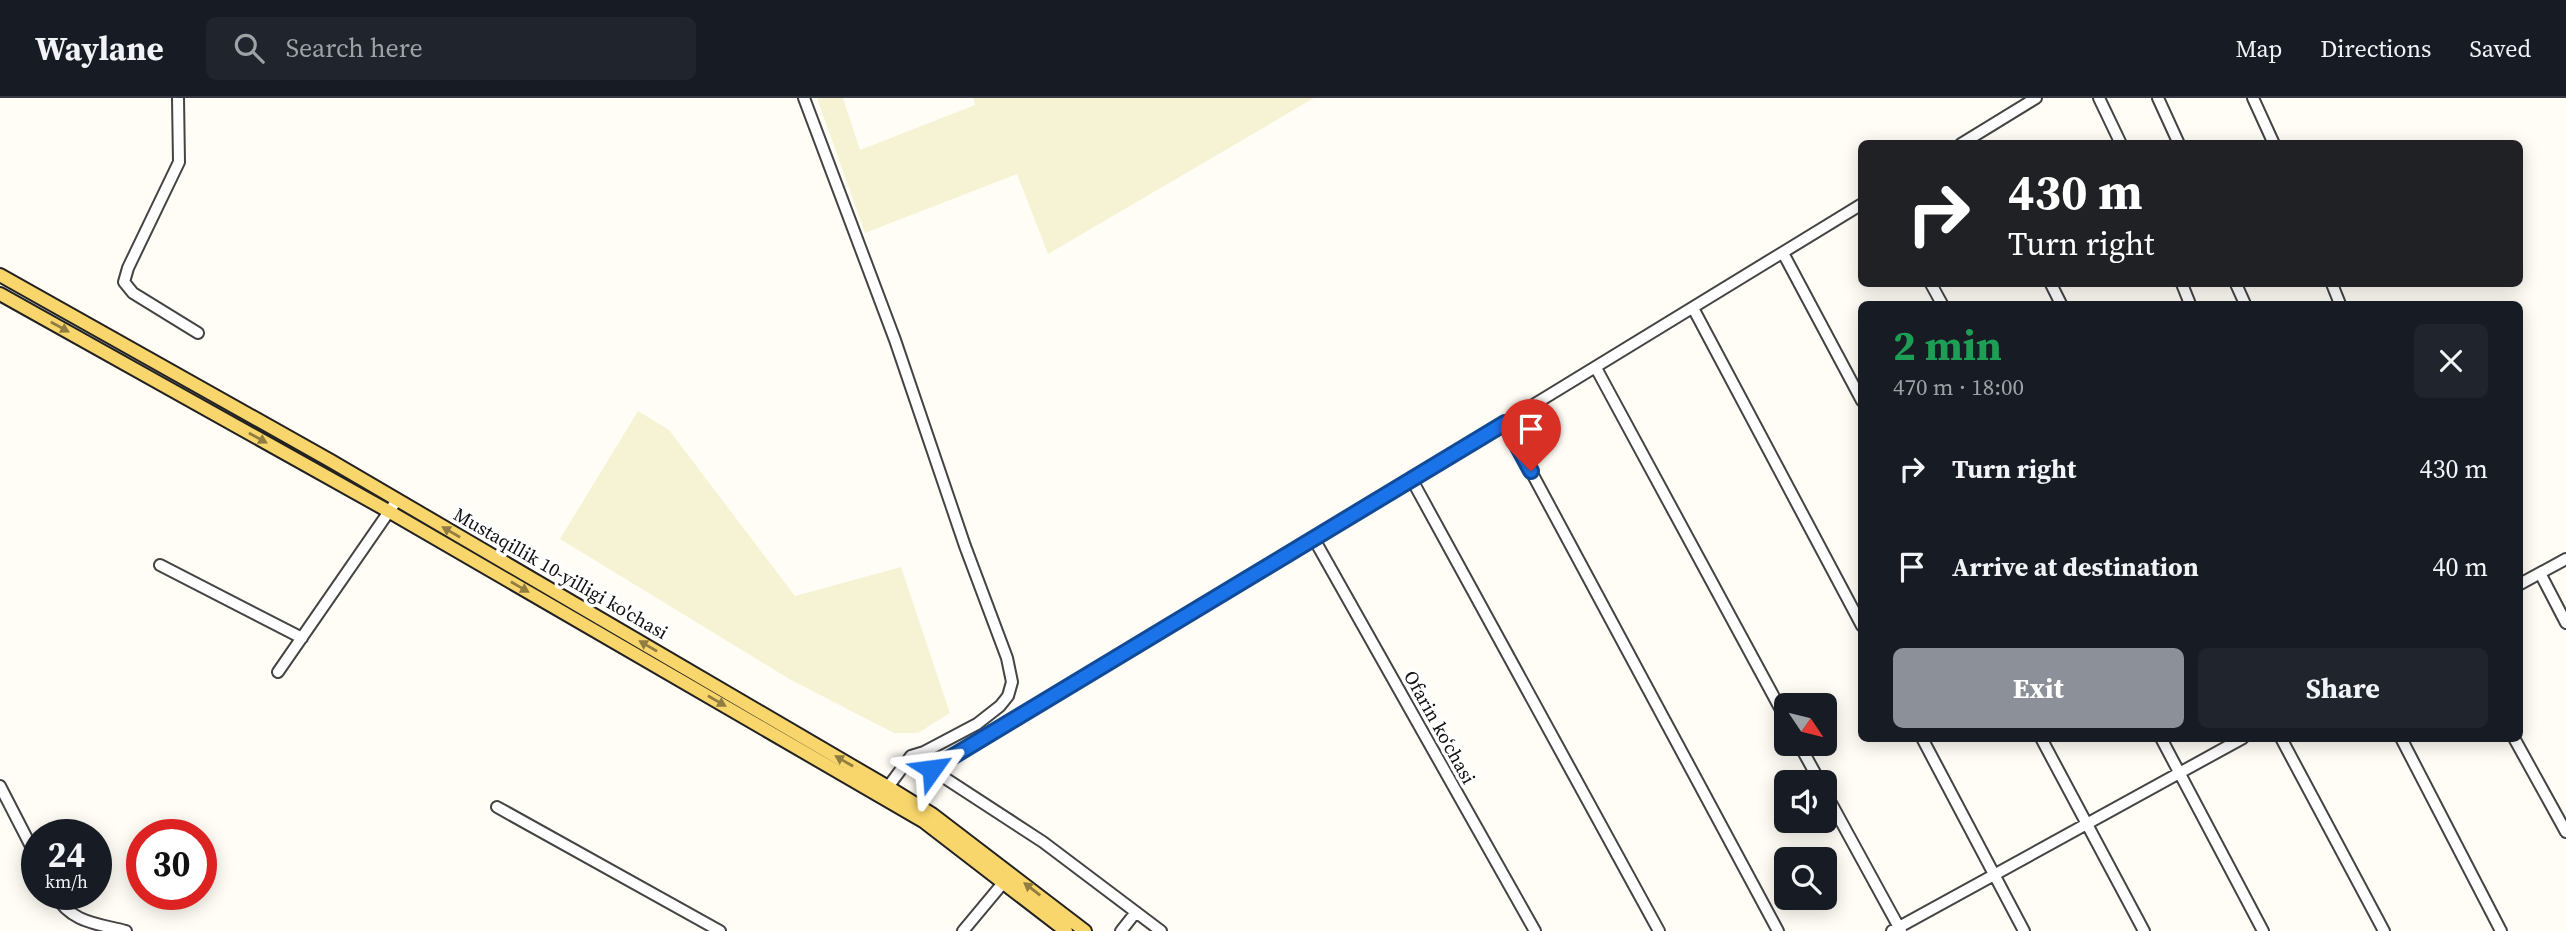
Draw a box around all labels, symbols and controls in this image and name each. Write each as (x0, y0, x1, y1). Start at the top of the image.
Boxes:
search box (206, 17, 696, 80)
text: Waylane (35, 26, 164, 71)
icon: search (230, 29, 268, 67)
text: Search here (286, 30, 423, 66)
text: Map (2235, 32, 2282, 65)
text: Directions (2320, 32, 2431, 65)
text: Saved (2469, 32, 2531, 65)
text: 430 m (2008, 158, 2143, 225)
icon: right (1893, 168, 1984, 259)
text: Turn right (2008, 222, 2154, 266)
text: 2 min (1893, 316, 2002, 374)
one-way arrow (50, 321, 69, 333)
button: close (2414, 324, 2488, 398)
text: 470 m · 18:00 (1893, 371, 2024, 403)
pin (1501, 399, 1561, 471)
icon: arrive (1512, 410, 1550, 448)
one-way arrow (248, 432, 268, 444)
icon: right (1893, 450, 1931, 488)
text: Turn right (1952, 451, 2076, 487)
text: 430 m (2420, 451, 2488, 487)
street label: Mustaqillik 10-yilligi ko'chasi (449, 501, 673, 645)
one-way arrow (441, 526, 461, 538)
icon: arrive (1893, 548, 1931, 586)
text: Arrive at destination (1952, 549, 2199, 585)
text: 40 m (2433, 549, 2488, 585)
one-way arrow (510, 581, 529, 593)
one-way arrow (638, 640, 657, 652)
button: Exit (1893, 648, 2184, 728)
button: Share (2198, 648, 2488, 728)
street label: Ofarin koʻchasi (1398, 666, 1482, 789)
north arrow (1774, 693, 1838, 756)
map controls (1774, 693, 1837, 910)
one-way arrow (707, 695, 726, 707)
position arrow (895, 732, 969, 806)
one-way arrow (835, 755, 854, 767)
button: sound (1774, 770, 1837, 833)
speed limit sign: 30 (126, 819, 217, 910)
text: 24 (48, 831, 85, 879)
button: search (1774, 847, 1837, 910)
text: km/h (45, 869, 88, 894)
one-way arrow (1023, 882, 1041, 897)

